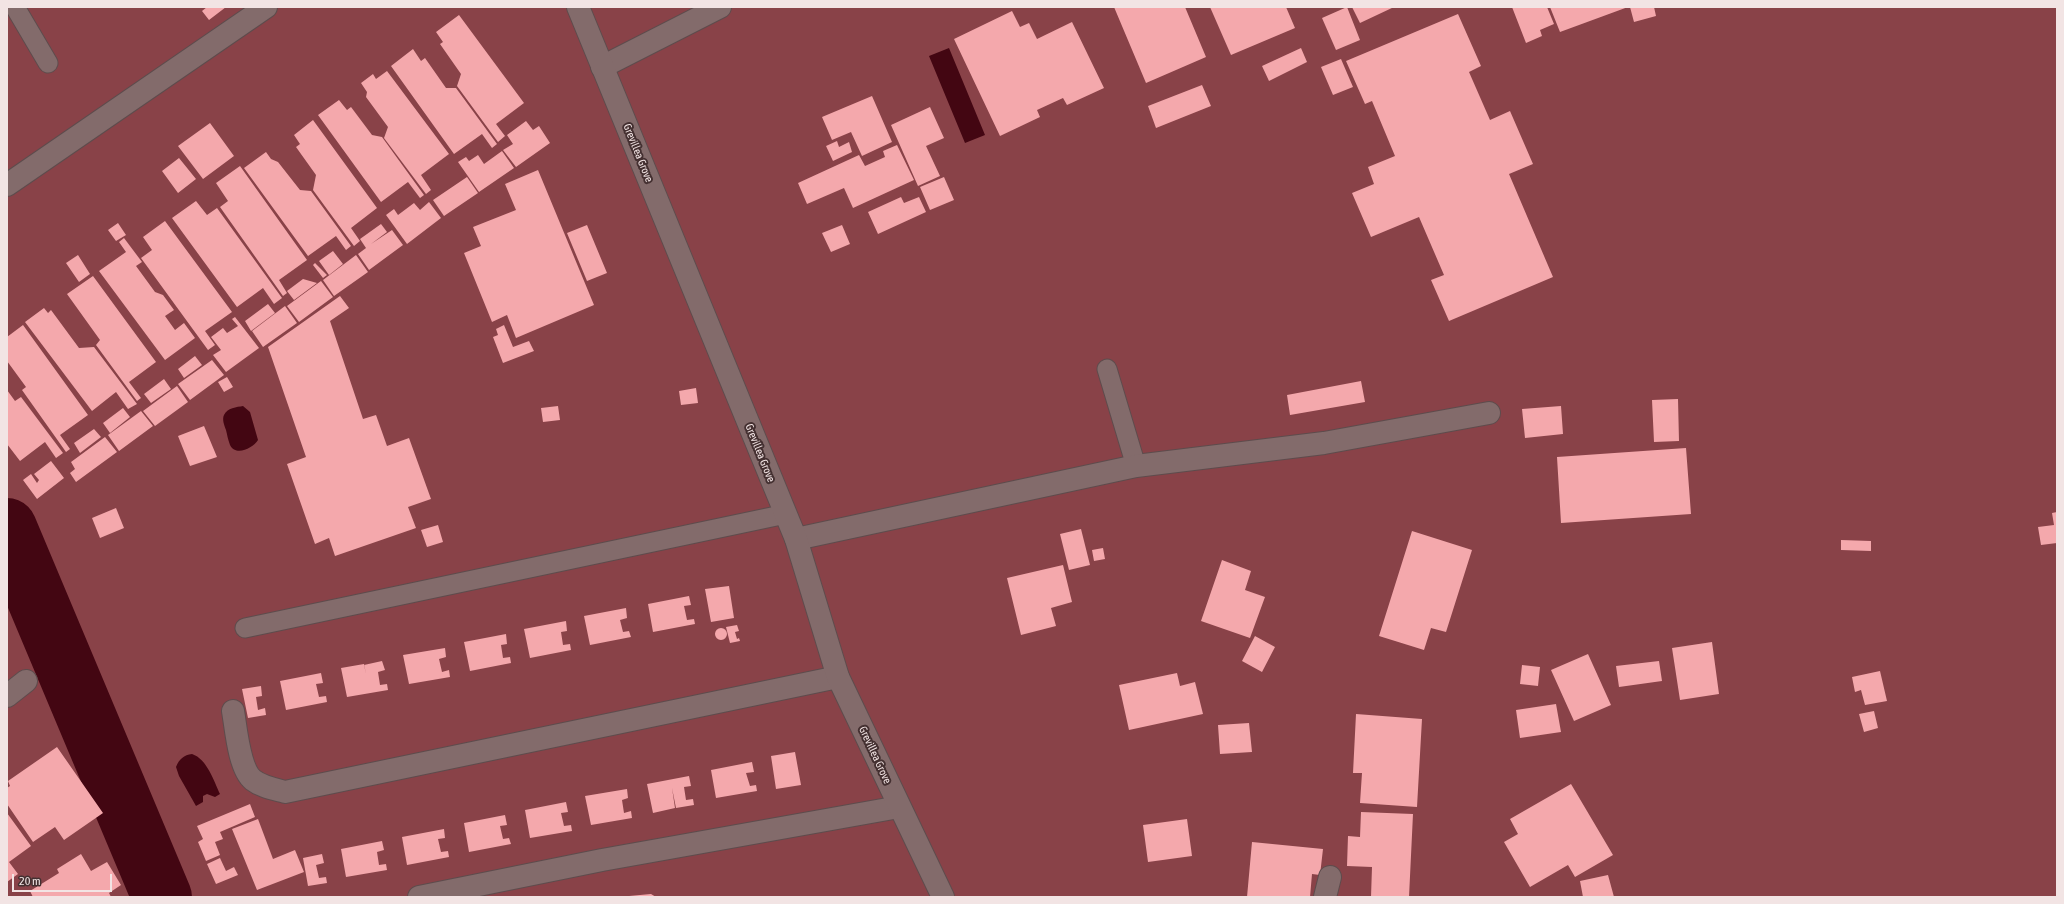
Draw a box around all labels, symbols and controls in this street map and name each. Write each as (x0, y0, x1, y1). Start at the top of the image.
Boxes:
street label: Grevillea Grove (620, 122, 656, 184)
street label: Grevillea Grove (742, 422, 778, 484)
street label: Grevillea Grove (856, 724, 894, 786)
scale bar (14, 866, 114, 892)
text: 20 m (19, 874, 41, 888)

